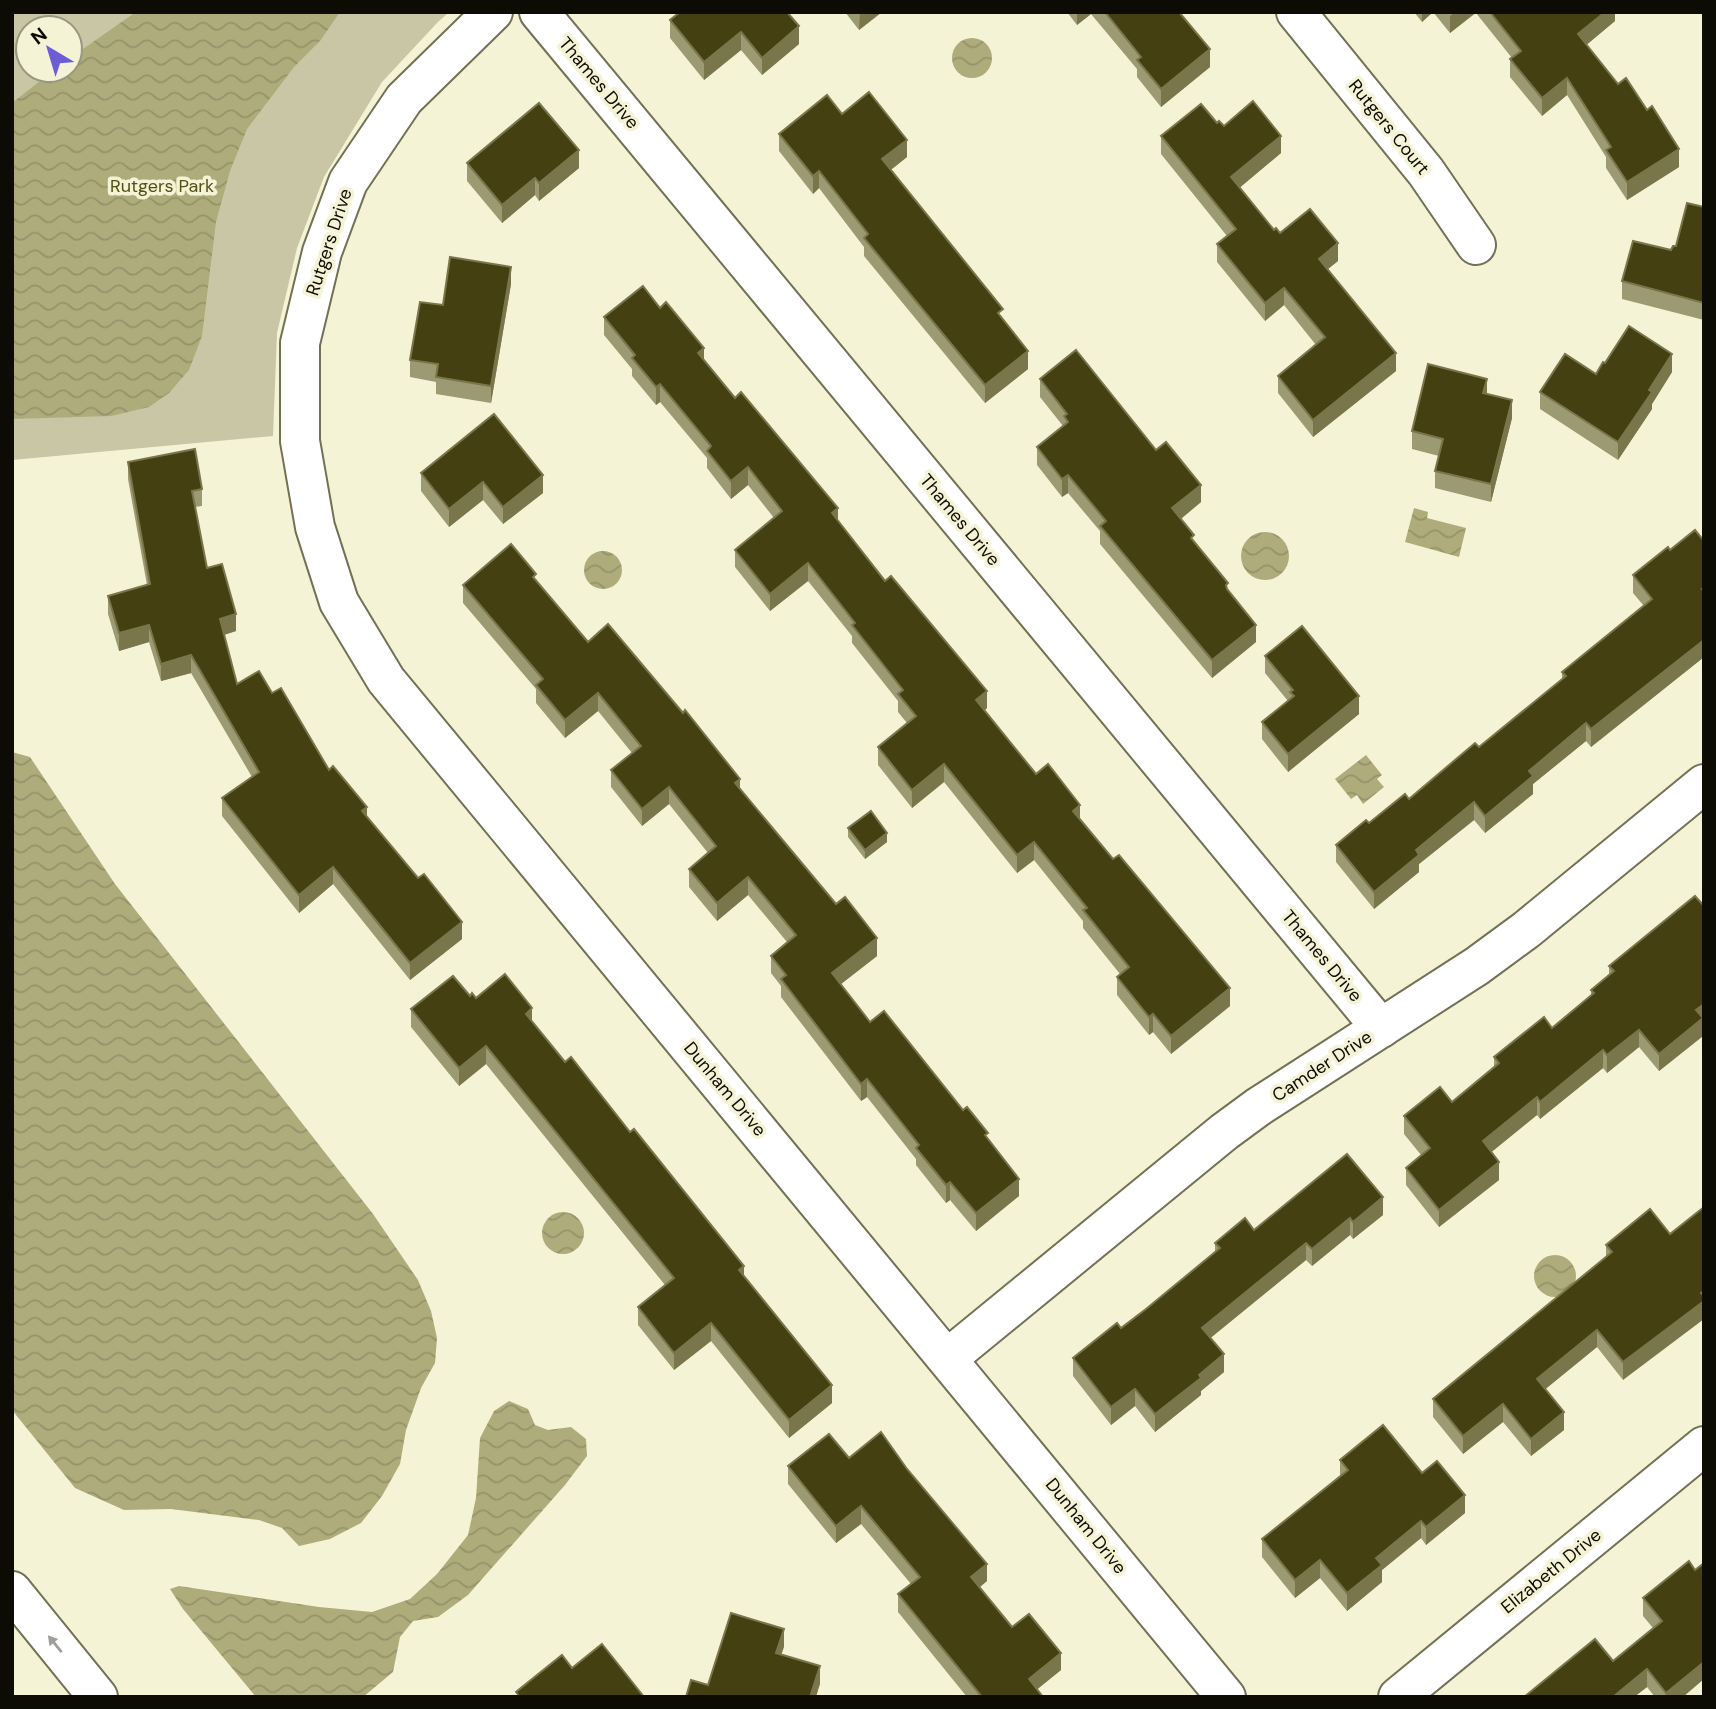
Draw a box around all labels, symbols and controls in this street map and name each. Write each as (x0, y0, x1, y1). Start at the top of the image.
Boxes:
north arrow (14, 14, 84, 84)
text: N (26, 22, 52, 50)
street label: Thames Drive (554, 32, 644, 134)
street label: Rutgers Court (1343, 74, 1435, 180)
park label: Rutgers Park (110, 174, 214, 198)
street label: Rutgers Drive (300, 185, 358, 299)
street label: Thames Drive (915, 469, 1005, 571)
street label: Thames Drive (1277, 905, 1367, 1007)
street label: Camder Drive (1268, 1025, 1376, 1107)
street label: Dunham Drive (678, 1037, 772, 1141)
street label: Dunham Drive (1040, 1473, 1132, 1579)
street label: Elizabeth Drive (1496, 1523, 1606, 1619)
one-way arrow (48, 1636, 63, 1654)

